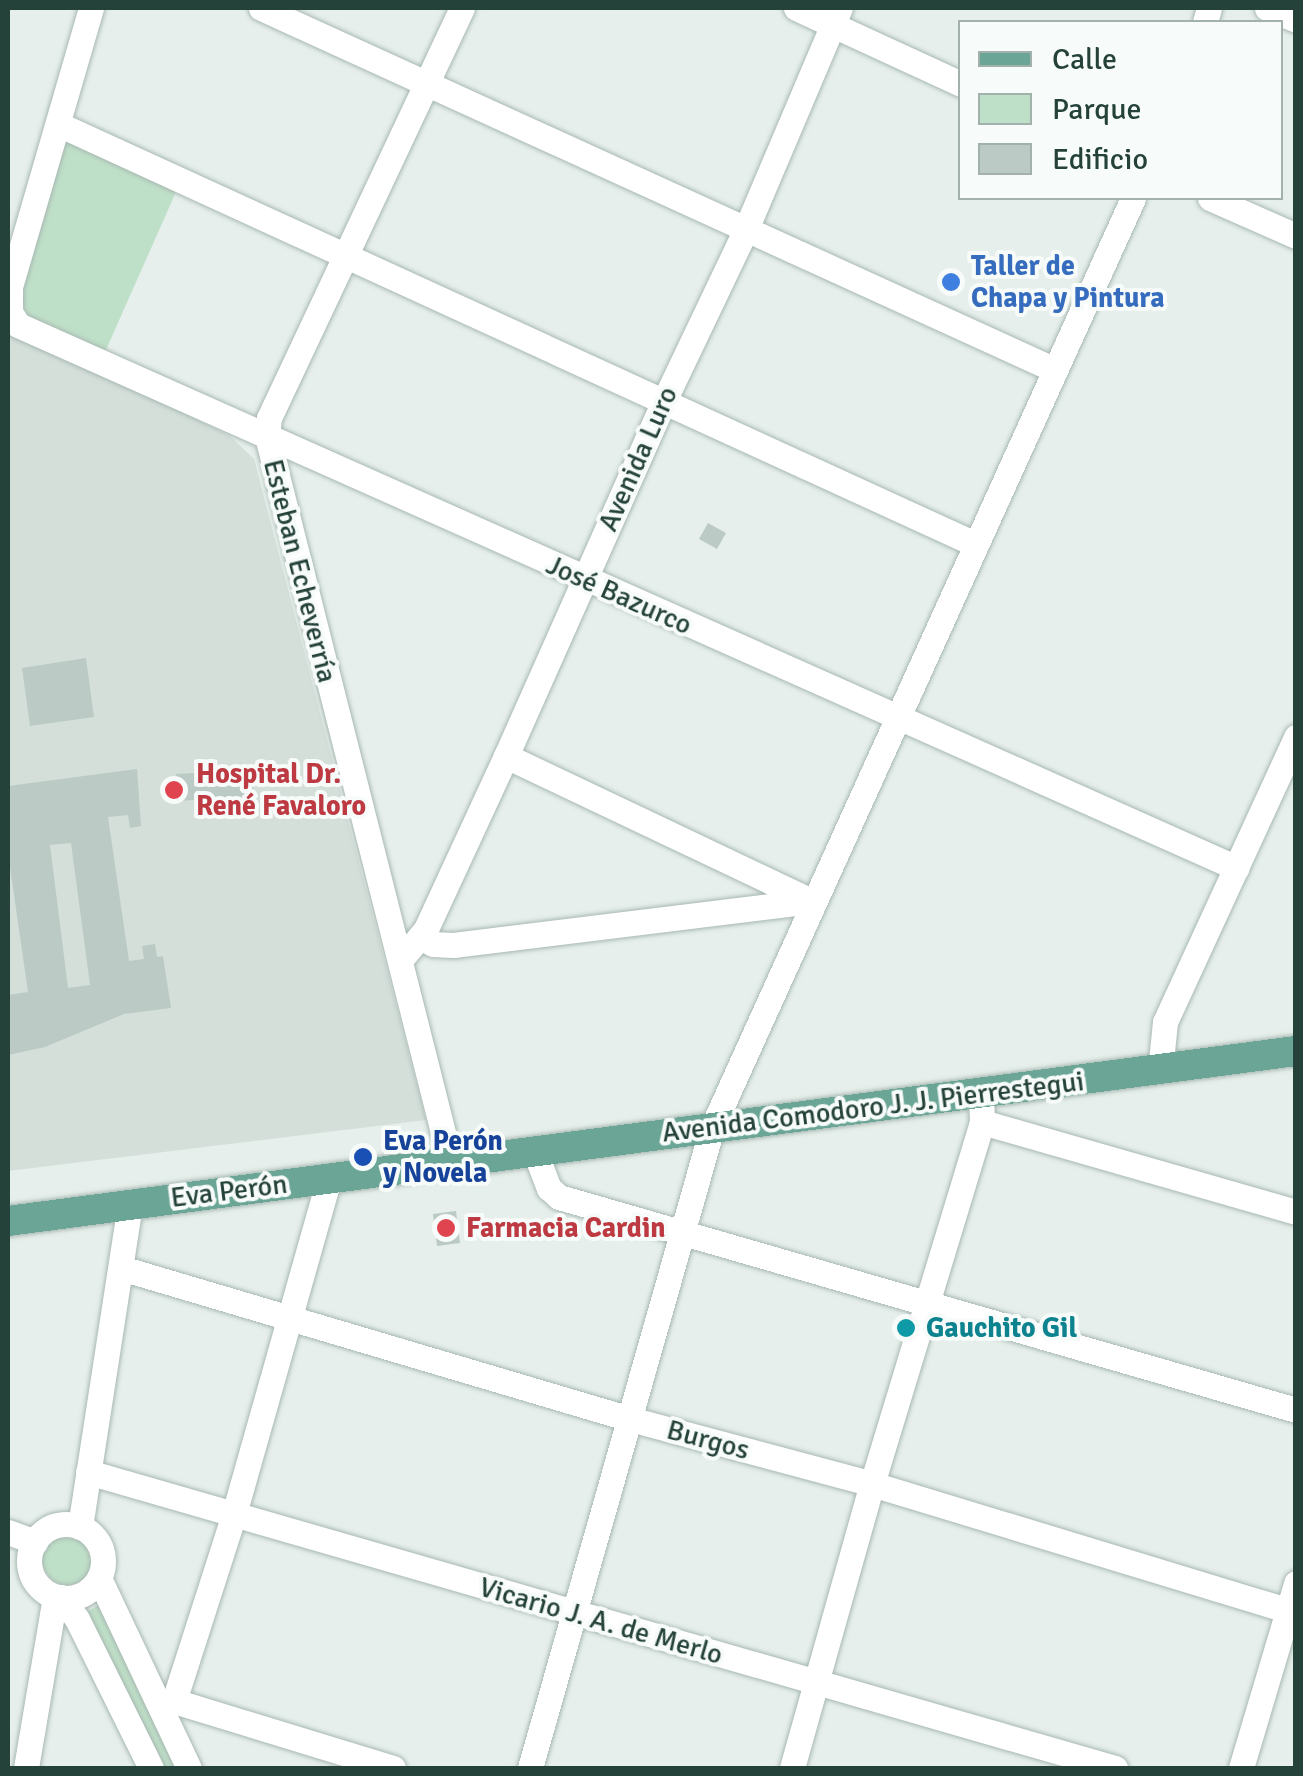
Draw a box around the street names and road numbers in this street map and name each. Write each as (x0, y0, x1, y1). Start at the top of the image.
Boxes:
street label: Avenida Luro (591, 382, 685, 536)
street label: Esteban Echeverría (256, 456, 344, 686)
street label: José Bazurco (541, 548, 697, 642)
street label: Avenida Comodoro J. J. Pierrestegui (660, 1064, 1086, 1150)
street label: Eva Perón (169, 1167, 289, 1215)
street label: Burgos (663, 1413, 753, 1467)
street label: Vicario J. A. de Merlo (475, 1570, 727, 1672)

